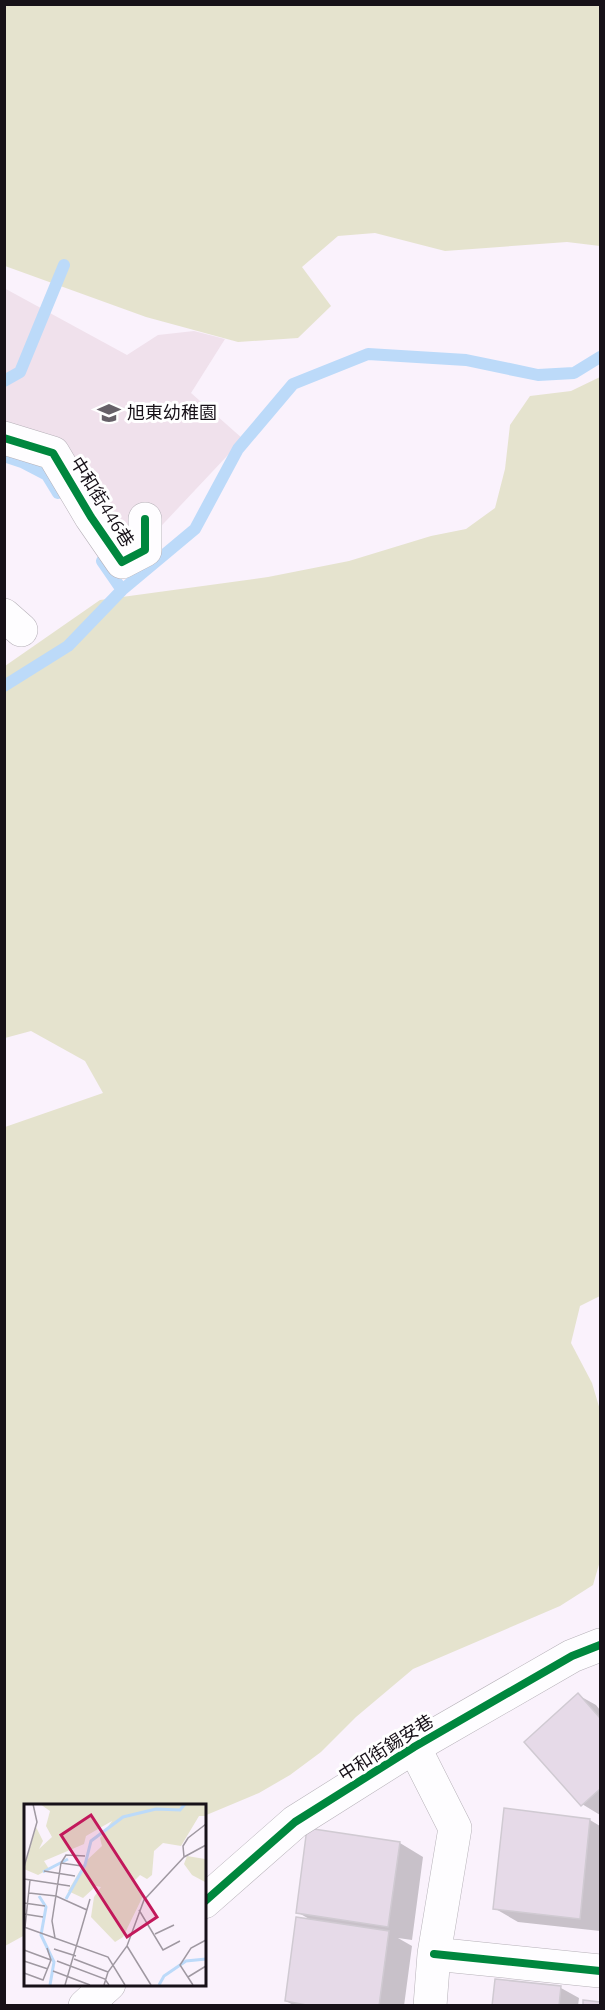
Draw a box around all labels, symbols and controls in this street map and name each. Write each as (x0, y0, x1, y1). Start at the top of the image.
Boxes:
school or university icon: 旭東幼稚園 (96, 400, 122, 426)
place label: 旭東幼稚園 (127, 402, 217, 422)
street label: 中和街446巷 (67, 453, 138, 550)
street label: 中和街錫安巷 (334, 1710, 437, 1784)
inset map (24, 1804, 206, 1986)

